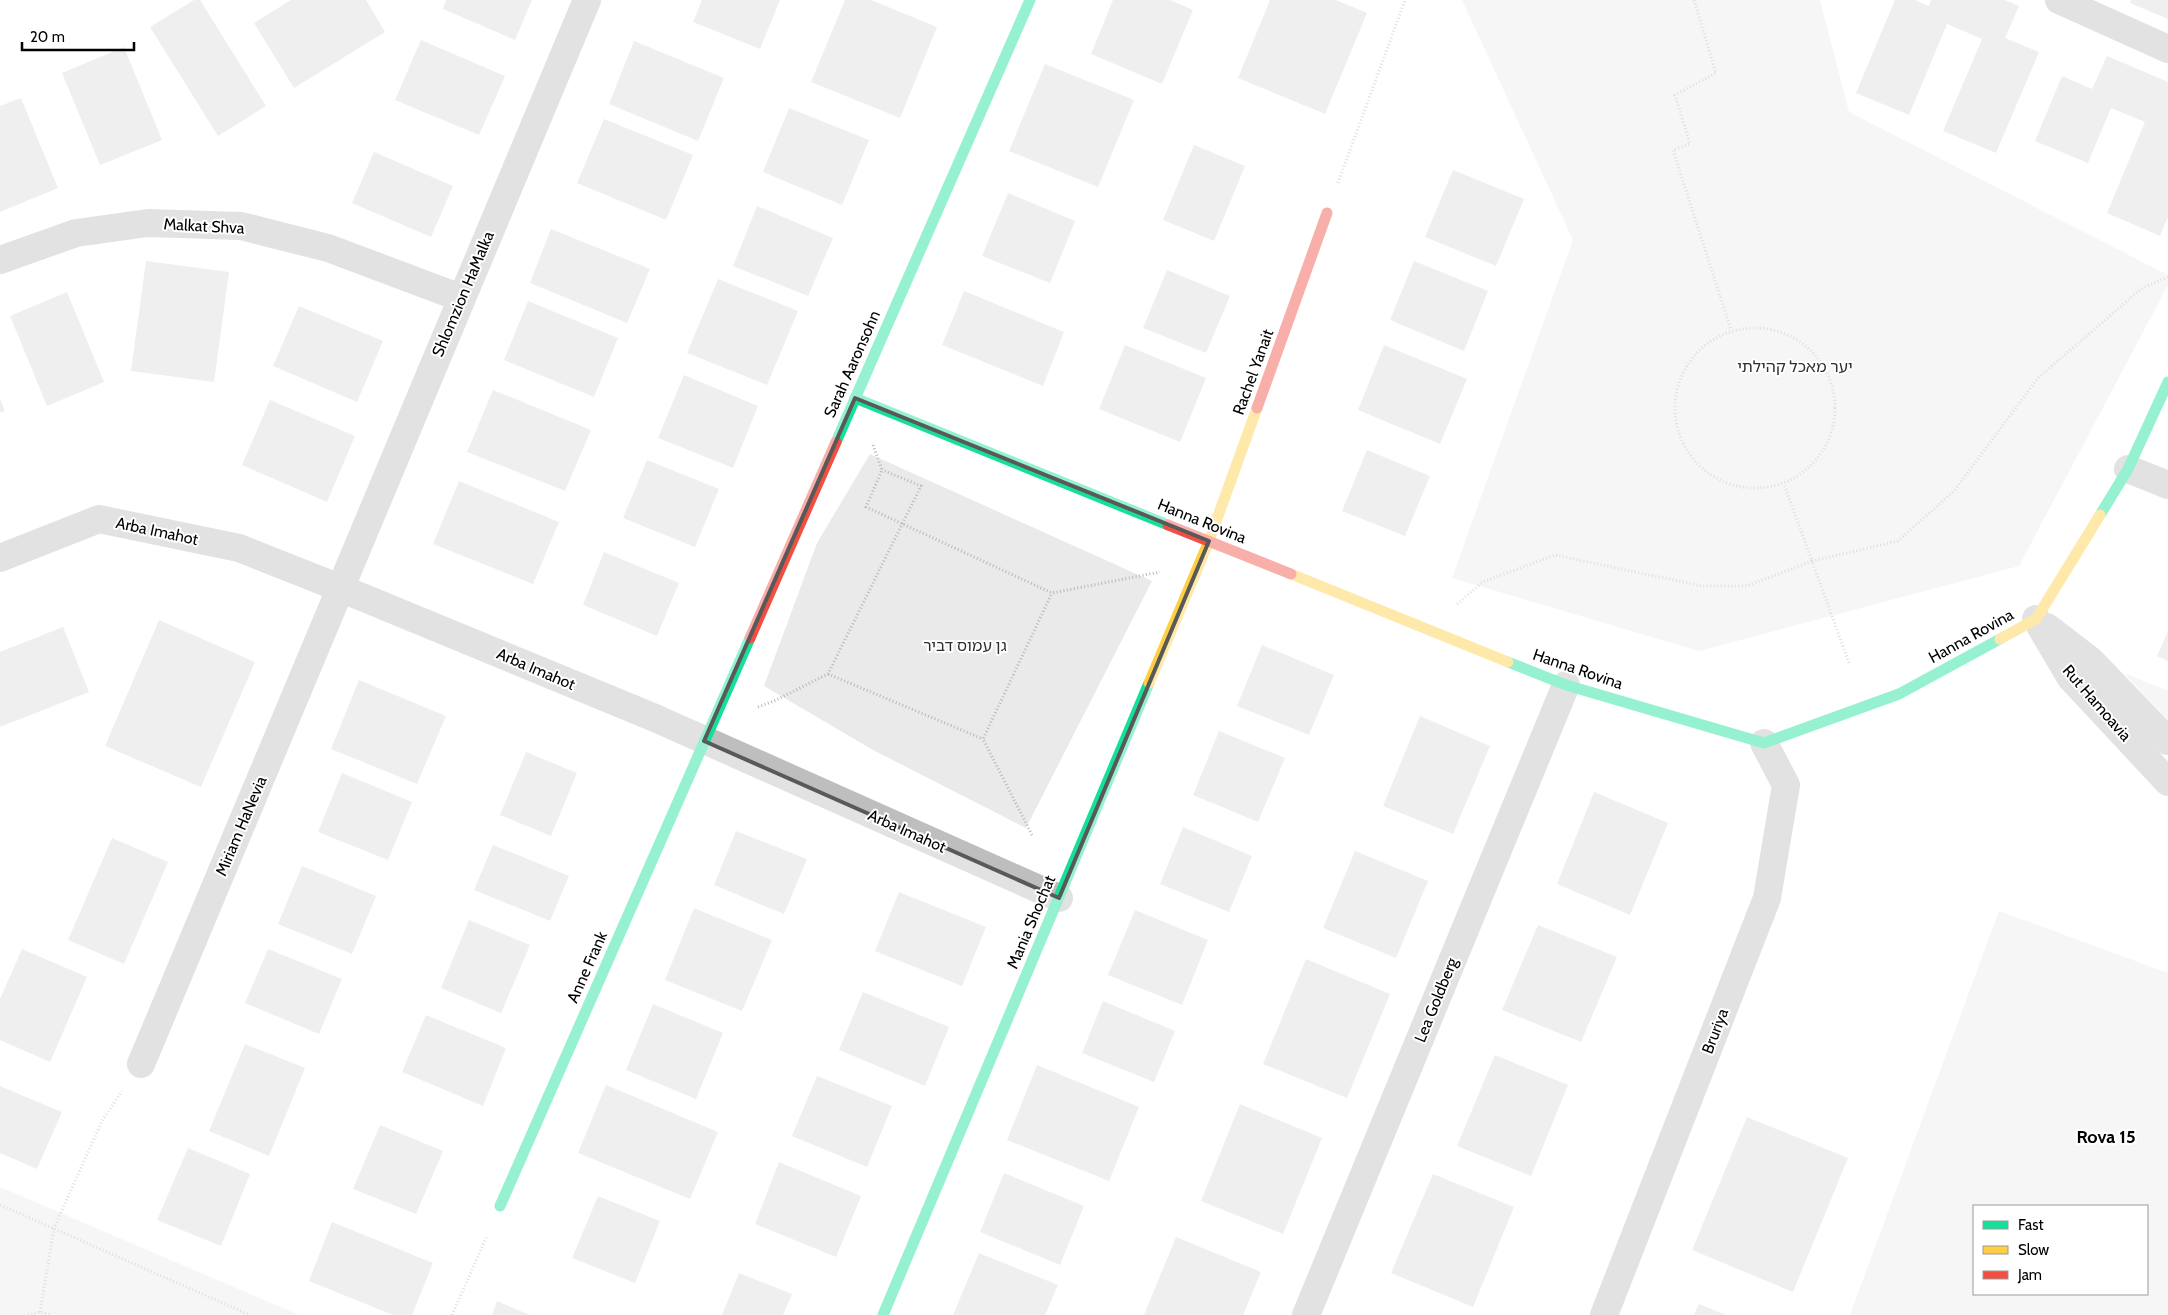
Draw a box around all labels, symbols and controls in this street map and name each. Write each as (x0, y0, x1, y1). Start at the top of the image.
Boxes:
scale bar (22, 20, 135, 52)
text: 20 m (30, 28, 65, 46)
street label: Malkat Shva (163, 214, 245, 238)
street label: Shlomzion HaMalka (428, 228, 498, 360)
street label: Sarah Aaronsohn (820, 308, 884, 420)
street label: Rachel Yanait (1229, 326, 1277, 417)
park label: יער מאכל קהילתי (1737, 357, 1853, 376)
street label: Hanna Rovina (1155, 495, 1249, 548)
street label: Arba Imahot (114, 513, 200, 549)
street label: Hanna Rovina (1925, 605, 2017, 667)
park label: גן עמוס דביר (923, 636, 1007, 655)
street label: Arba Imahot (494, 644, 579, 694)
street label: Hanna Rovina (1531, 645, 1626, 693)
street label: Rut Hamoavia (2059, 661, 2135, 745)
street label: Miriam HaNevia (211, 773, 271, 879)
street label: Arba Imahot (865, 805, 950, 857)
street label: Mania Shochat (1003, 872, 1059, 972)
street label: Anne Frank (563, 928, 611, 1006)
street label: Lea Goldberg (1410, 954, 1462, 1045)
street label: Bruriya (1698, 1005, 1732, 1056)
district label: Rova 15 (2076, 1126, 2136, 1148)
legend (1973, 1205, 2148, 1295)
text: Fast (2018, 1216, 2043, 1234)
text: Slow (2018, 1241, 2049, 1259)
text: Jam (2017, 1266, 2042, 1284)

